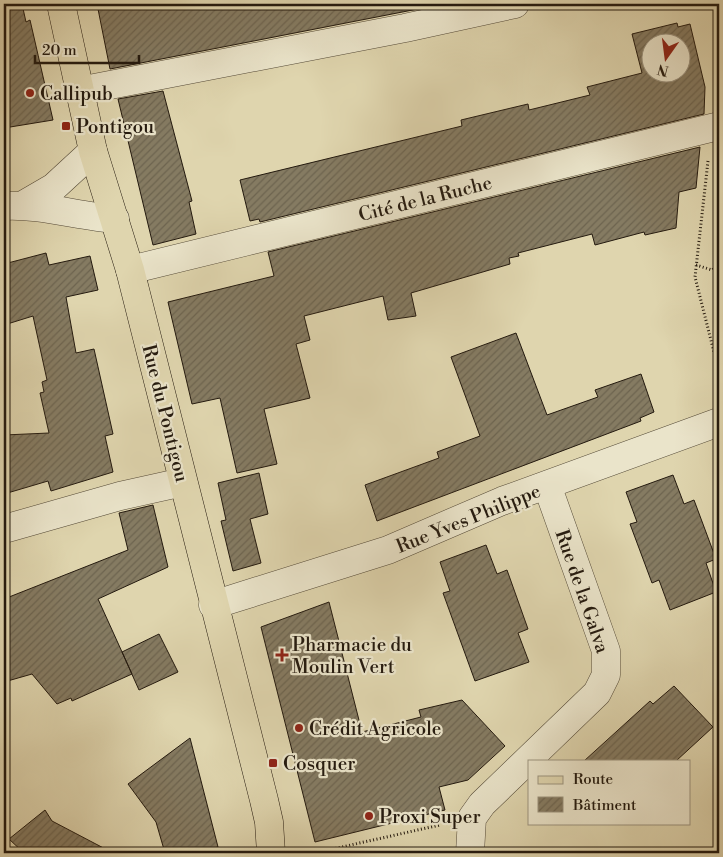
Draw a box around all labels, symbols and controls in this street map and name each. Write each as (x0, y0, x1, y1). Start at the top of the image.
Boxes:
scale bar (35, 32, 139, 64)
north arrow (640, 32, 690, 82)
text: 20 m (42, 41, 77, 60)
text: N (656, 60, 671, 80)
place label: Callipub (40, 82, 113, 106)
marker: Callipub (24, 87, 36, 99)
place label: Pontigou (76, 115, 154, 139)
marker: Pontigou (60, 120, 72, 132)
street label: Cité de la Ruche (356, 171, 495, 227)
street label: Rue du Pontigou (136, 342, 194, 485)
street label: Rue Yves Philippe (392, 479, 544, 559)
street label: Rue de la Galva (550, 526, 615, 657)
place label: Pharmacie du Moulin Vert (292, 633, 412, 679)
marker: Pharmacie du Moulin Vert (276, 649, 288, 661)
place label: Crédit Agricole (309, 717, 441, 741)
marker: Crédit Agricole (293, 722, 305, 734)
place label: Cosquer (283, 752, 355, 776)
marker: Cosquer (267, 757, 279, 769)
legend (528, 760, 690, 824)
text: Route (573, 770, 613, 789)
text: Bâtiment (572, 796, 637, 815)
place label: Proxi Super (379, 805, 481, 829)
marker: Proxi Super (363, 810, 375, 822)

